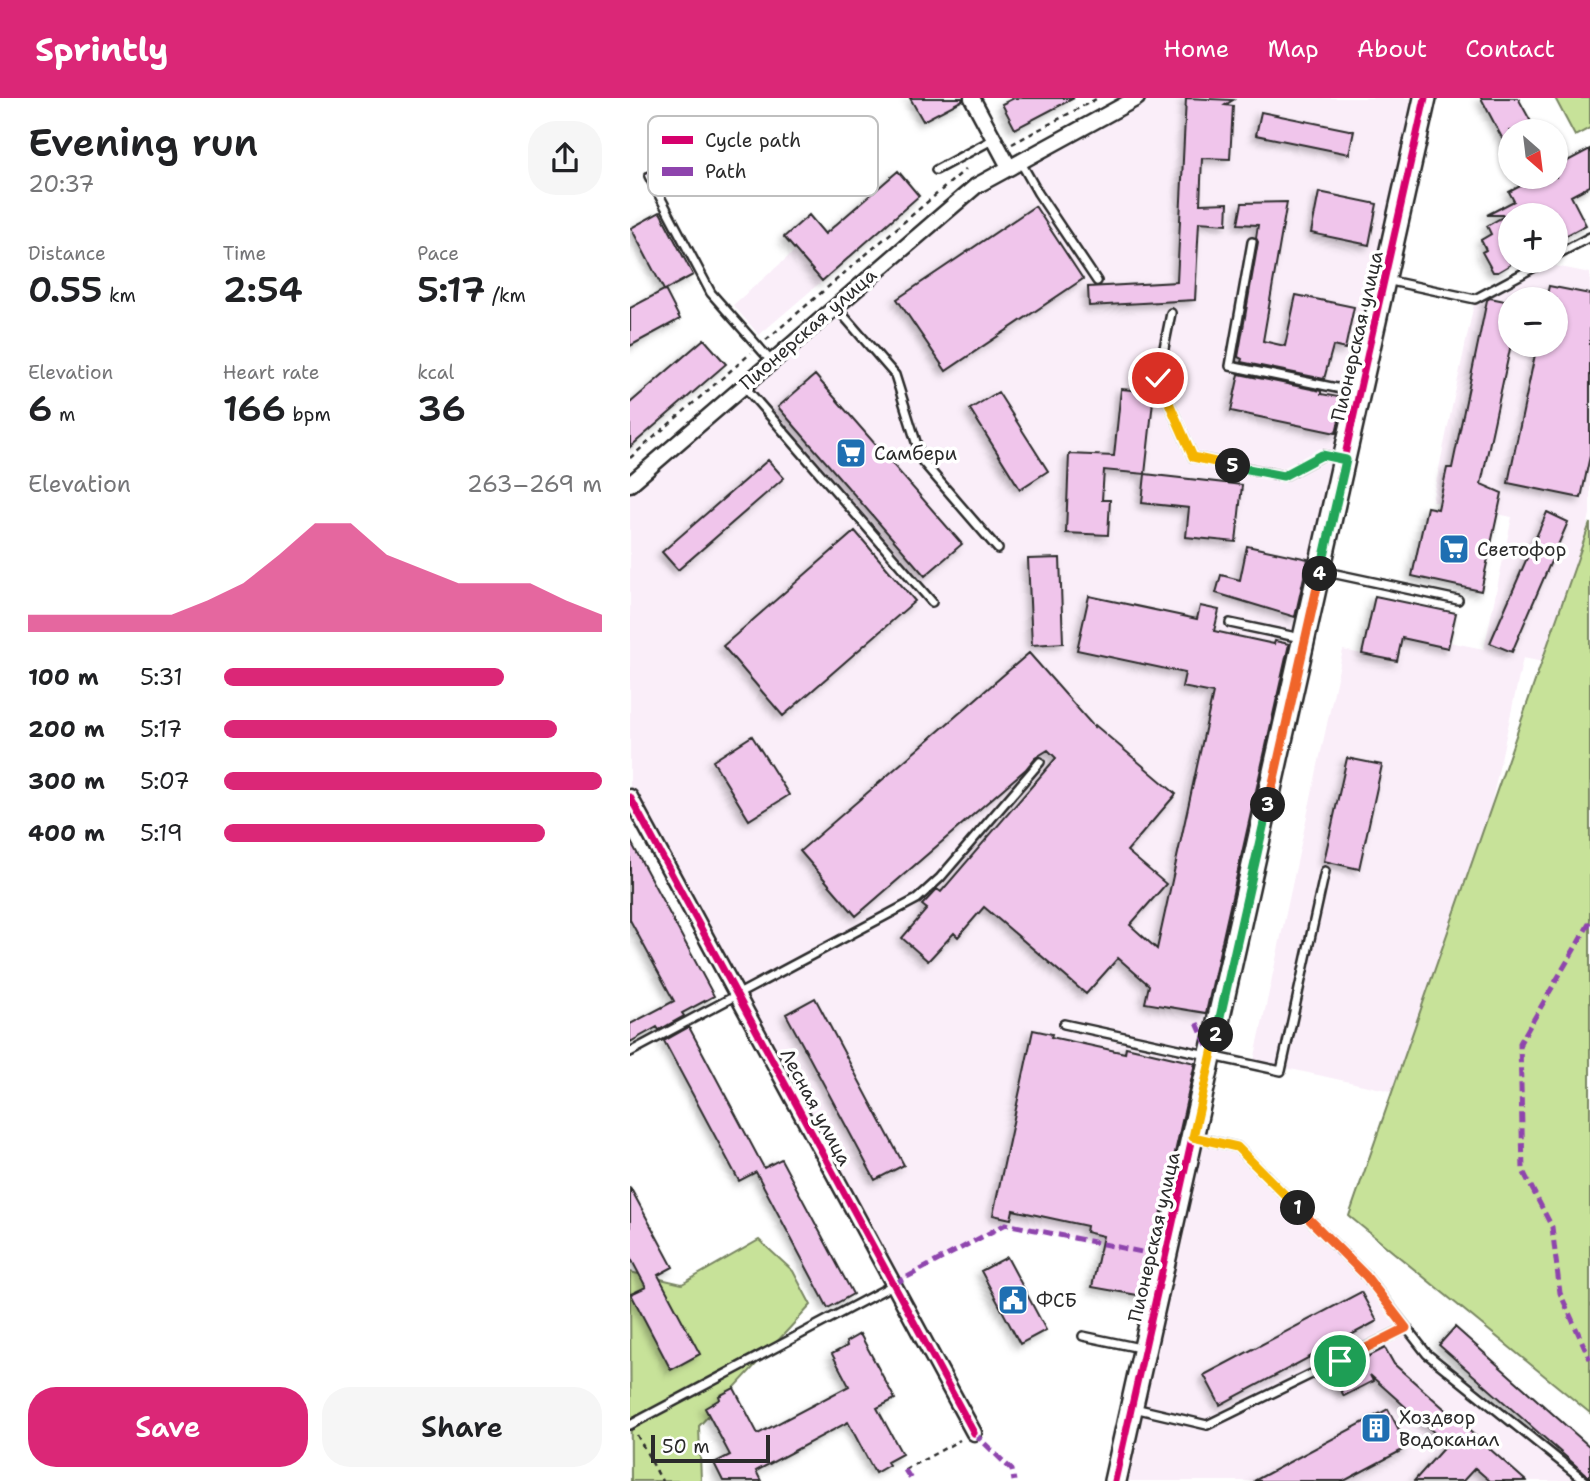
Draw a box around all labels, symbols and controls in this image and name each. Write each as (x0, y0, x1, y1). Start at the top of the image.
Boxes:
text: Sprintly (35, 27, 168, 72)
text: Home (1163, 33, 1229, 65)
text: Map (1267, 33, 1319, 65)
text: About (1357, 33, 1427, 65)
text: Contact (1465, 33, 1555, 65)
legend (648, 116, 878, 196)
text: Evening run (28, 117, 258, 168)
north arrow (1498, 119, 1568, 189)
map controls (1498, 119, 1568, 357)
button: share (528, 121, 602, 195)
text: Cycle path (705, 128, 801, 153)
text: Path (705, 159, 747, 184)
text: 20:37 (28, 169, 94, 199)
button: + (1498, 203, 1568, 273)
text: Distance (28, 241, 106, 266)
text: Time (223, 241, 266, 266)
text: Pace (417, 241, 459, 266)
street label: Пионерская улица (1325, 248, 1389, 423)
street label: Пионерская улица (734, 262, 882, 395)
text: 0.55 (28, 266, 102, 313)
text: 2:54 (223, 266, 303, 313)
text: 5:17 (417, 266, 486, 313)
text: km (102, 283, 136, 308)
text: /km (486, 283, 526, 308)
button: − (1498, 287, 1568, 357)
pin (1128, 348, 1188, 408)
icon: check (1139, 359, 1177, 397)
text: Elevation (28, 360, 113, 385)
text: Heart rate (223, 360, 319, 385)
text: kcal (417, 360, 454, 385)
text: 6 (28, 385, 53, 432)
text: 166 (223, 385, 286, 432)
text: 36 (417, 385, 466, 432)
text: m (53, 402, 75, 427)
text: bpm (286, 402, 331, 427)
supermarket icon: Самбери (834, 436, 868, 470)
place label: Самбери (874, 441, 957, 466)
pin: 5 (1216, 448, 1250, 484)
text: 5 (1227, 453, 1238, 478)
text: Elevation (28, 469, 131, 499)
text: 263–269 m (467, 469, 602, 499)
supermarket icon: Светофор (1437, 532, 1471, 566)
place label: Светофор (1477, 537, 1566, 562)
pin: 4 (1302, 556, 1338, 592)
text: 4 (1313, 561, 1326, 586)
text: 100 m (28, 662, 99, 692)
text: 5:31 (140, 662, 183, 692)
text: 200 m (28, 714, 105, 744)
text: 5:17 (140, 714, 182, 744)
text: 300 m (28, 766, 105, 796)
text: 5:07 (140, 766, 190, 796)
pin: 3 (1250, 788, 1286, 822)
text: 3 (1261, 792, 1274, 817)
text: 400 m (28, 818, 105, 848)
text: 5:19 (140, 818, 183, 848)
pin: 2 (1198, 1018, 1234, 1052)
text: 2 (1209, 1022, 1222, 1047)
street label: Лесная улица (775, 1044, 858, 1170)
street label: Пионерская улица (1122, 1149, 1186, 1324)
pin: 1 (1280, 1190, 1316, 1226)
text: 1 (1293, 1195, 1302, 1220)
public building icon: ФСБ (996, 1283, 1030, 1317)
place label: ФСБ (1036, 1288, 1077, 1313)
pin (1310, 1331, 1370, 1391)
icon: arrive (1321, 1342, 1359, 1380)
button: Save (28, 1387, 308, 1467)
button: Share (322, 1387, 602, 1467)
place label: Хоздвор Водоканал (1399, 1405, 1500, 1452)
building icon: Хоздвор Водоканал (1359, 1411, 1393, 1445)
scale bar (651, 1432, 770, 1464)
text: 50 m (662, 1434, 710, 1459)

